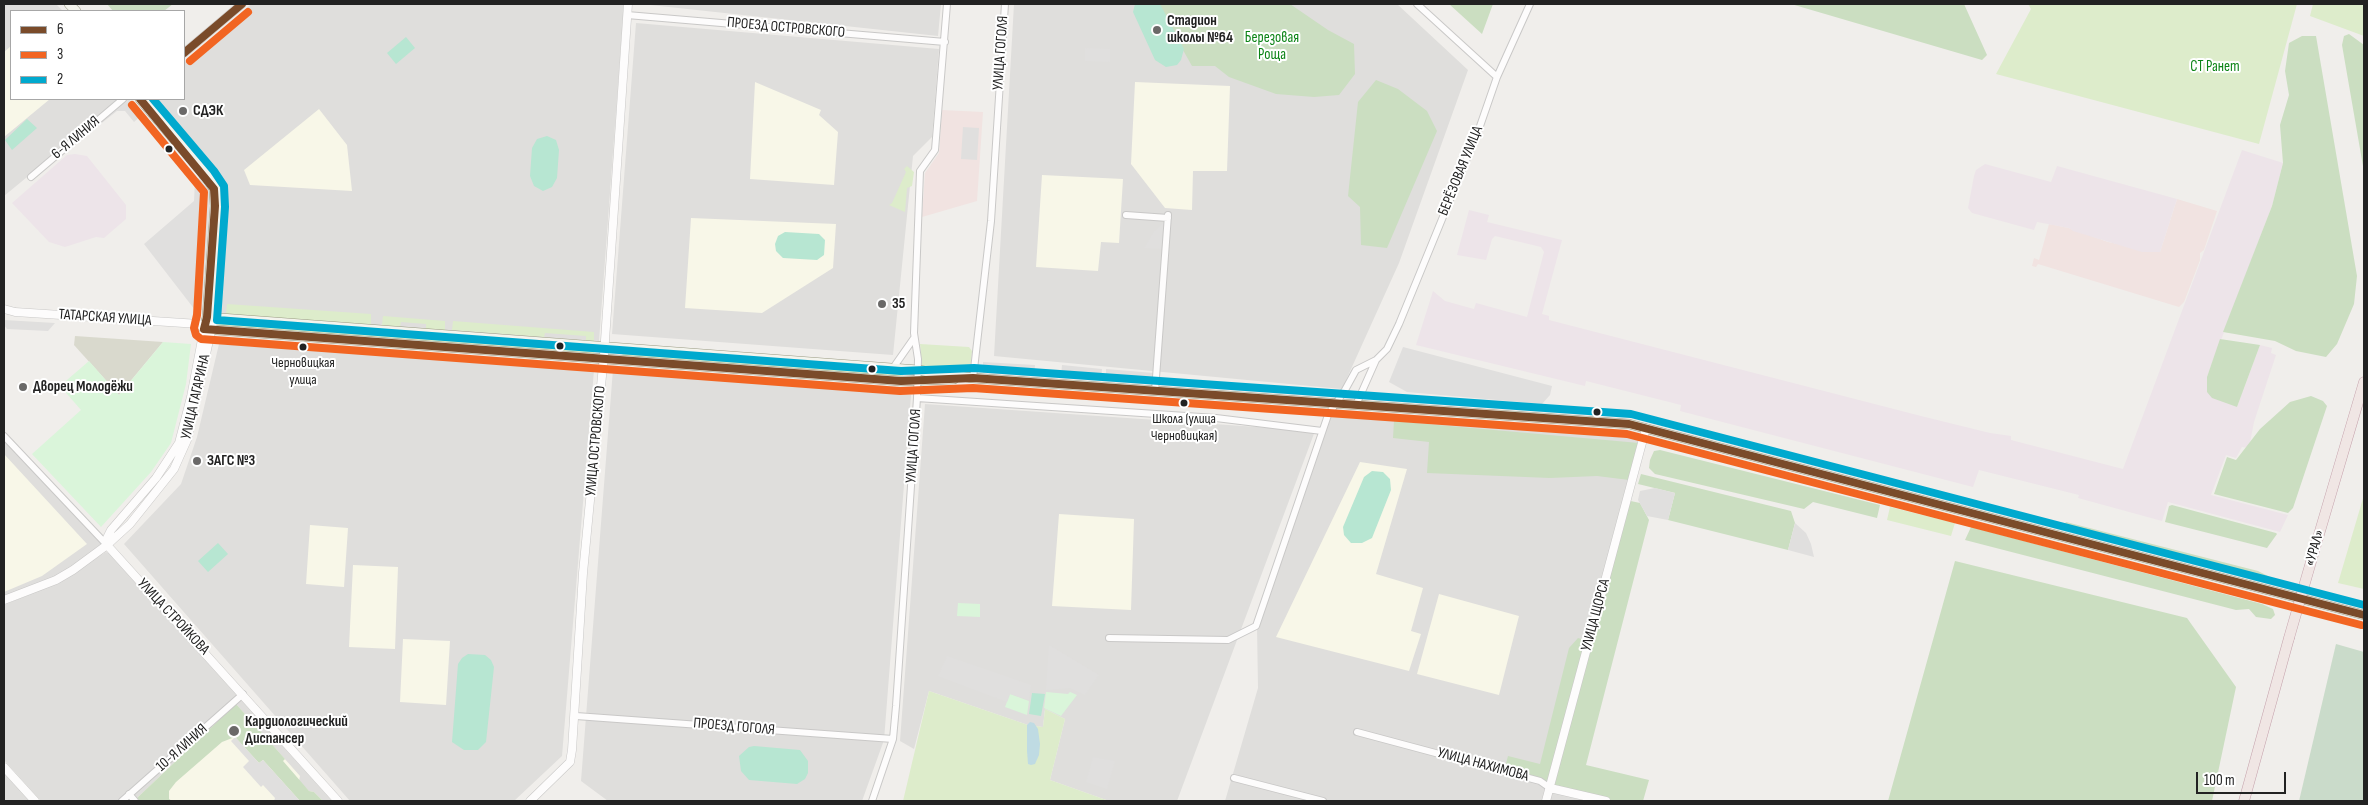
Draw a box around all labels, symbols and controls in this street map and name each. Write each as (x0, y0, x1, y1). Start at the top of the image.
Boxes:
legend (10, 10, 185, 100)
place label: Стадион школы №64 (1167, 12, 1233, 47)
street label: ПРОЕЗД ОСТРОВСКОГО (726, 14, 846, 42)
street label: УЛИЦА ГОГОЛЯ (989, 15, 1013, 91)
text: 6 (57, 20, 64, 39)
marker: Стадион школы №64 (1151, 24, 1163, 36)
park label: Березовая Роща (1245, 29, 1299, 64)
text: 3 (57, 45, 63, 64)
park label: СТ Ранет (2190, 58, 2240, 76)
text: 2 (57, 70, 63, 89)
place label: СДЭК (193, 102, 223, 120)
marker: СДЭК (177, 105, 189, 117)
street label: 6-Я ЛИНИЯ (48, 113, 104, 163)
street label: БЕРЁЗОВАЯ УЛИЦА (1435, 123, 1487, 219)
unlabelled marker (164, 144, 174, 154)
place label: 35 (892, 295, 905, 313)
marker: 35 (876, 298, 888, 310)
street label: ТАТАРСКАЯ УЛИЦА (58, 306, 152, 330)
unlabelled marker (555, 341, 565, 351)
marker: Черновицкая улица (298, 342, 308, 352)
street label: УЛИЦА ГАГАРИНА (177, 353, 215, 441)
place label: Черновицкая улица (271, 355, 335, 388)
unlabelled marker (867, 364, 877, 374)
place label: Дворец Молодёжи (33, 378, 133, 396)
marker: Дворец Молодёжи (17, 381, 29, 393)
street label: УЛИЦА ОСТРОВСКОГО (582, 385, 610, 497)
marker: Школа (улица Черновицкая) (1179, 398, 1189, 408)
unlabelled marker (1592, 407, 1602, 417)
street label: УЛИЦА ГОГОЛЯ (902, 408, 926, 484)
place label: Школа (улица Черновицкая) (1151, 411, 1217, 444)
place label: ЗАГС №3 (207, 452, 255, 470)
marker: ЗАГС №3 (191, 455, 203, 467)
street label: «УРАЛ» (2301, 528, 2329, 568)
street label: УЛИЦА СТРОЙКОВА (133, 575, 213, 659)
street label: УЛИЦА ЩОРСА (1578, 577, 1614, 653)
place label: Кардиологический Диспансер (245, 713, 348, 748)
street label: ПРОЕЗД ГОГОЛЯ (692, 714, 776, 740)
street label: 10-Я ЛИНИЯ (153, 720, 211, 776)
marker: Кардиологический Диспансер (227, 724, 241, 738)
street label: УЛИЦА НАХИМОВА (1435, 744, 1531, 786)
scale bar (2198, 762, 2288, 794)
text: 100 m (2204, 771, 2235, 790)

